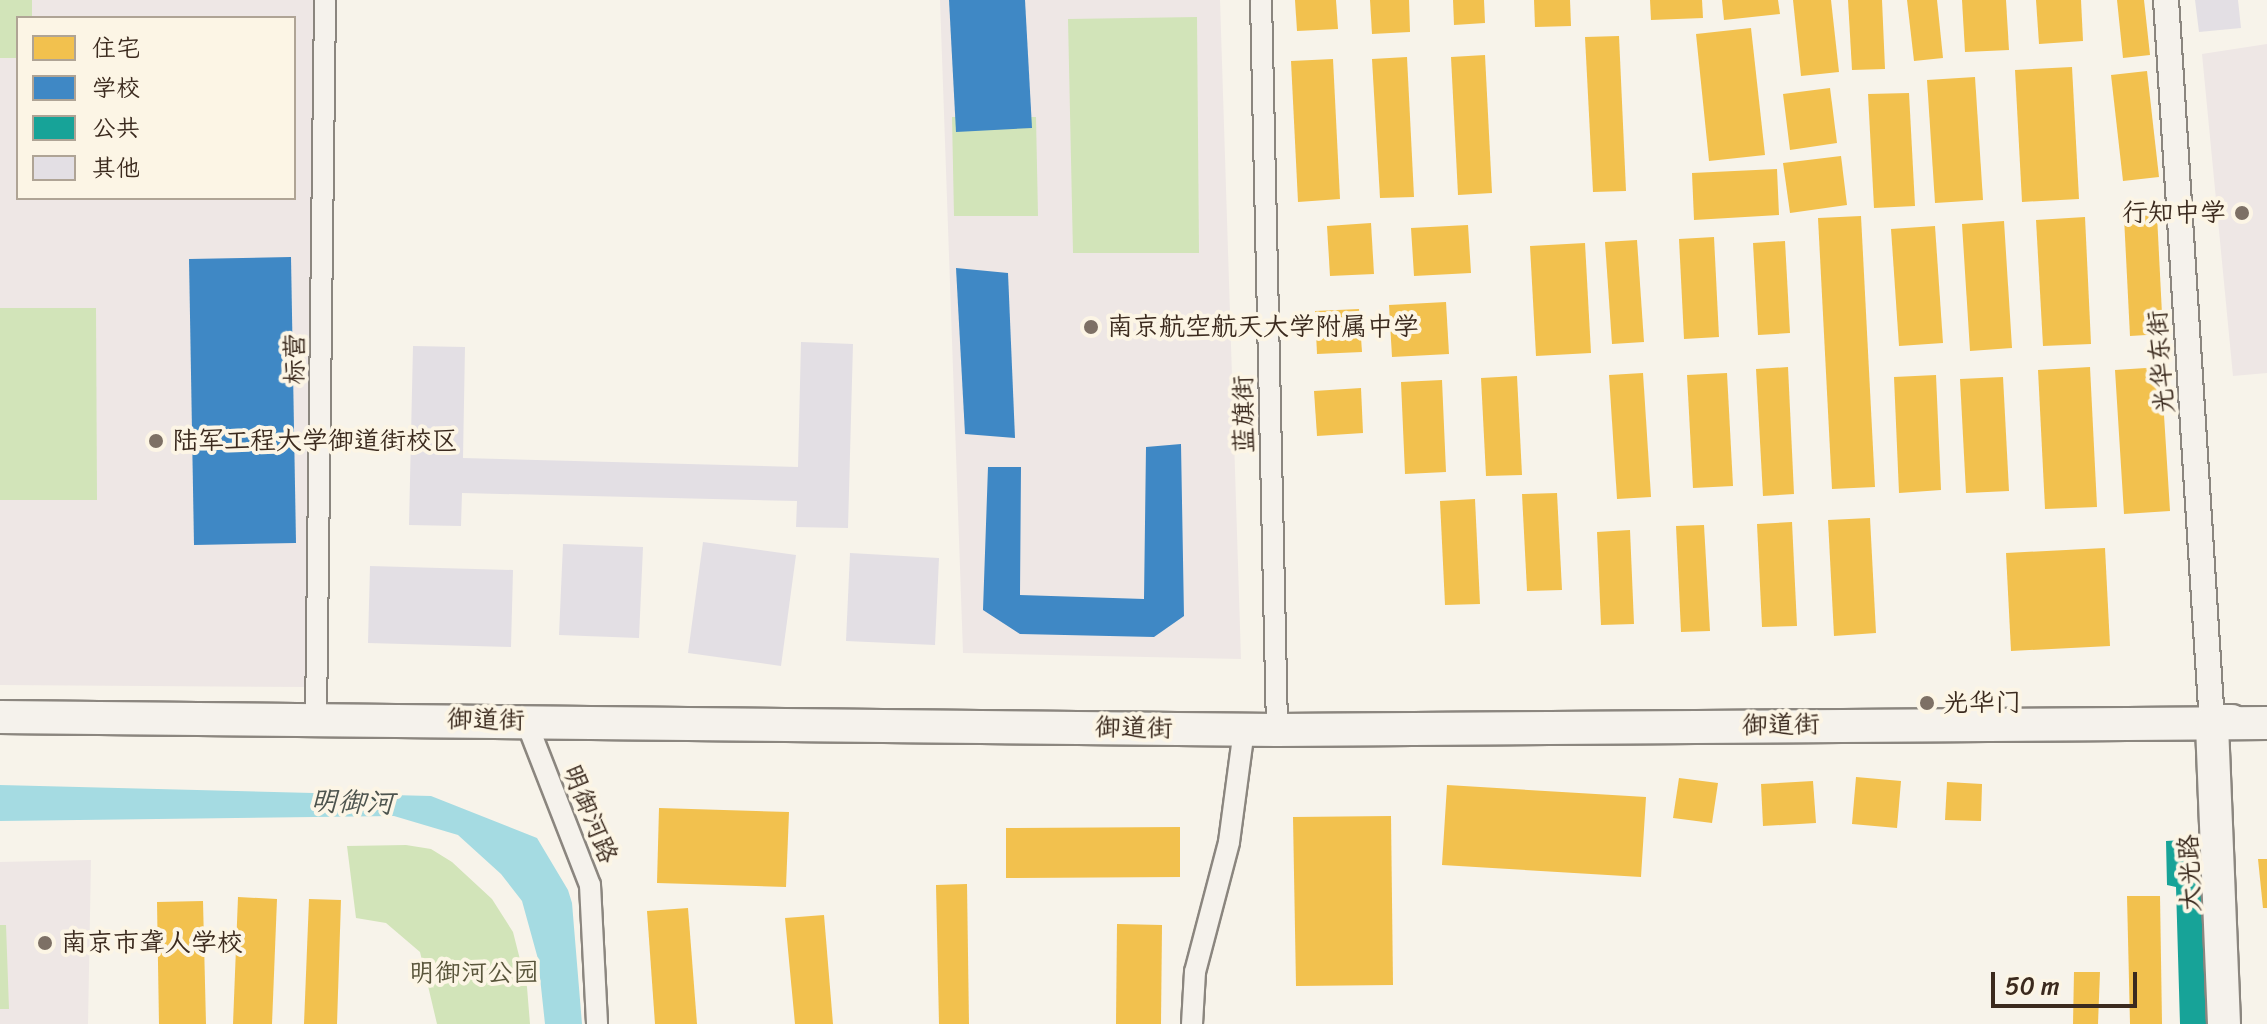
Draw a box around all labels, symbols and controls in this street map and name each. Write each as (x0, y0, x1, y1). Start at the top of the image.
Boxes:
legend (16, 16, 296, 200)
text: 住宅 (92, 27, 140, 69)
text: 学校 (92, 67, 140, 109)
text: 公共 (92, 107, 140, 149)
text: 其他 (92, 147, 140, 189)
place label: 行知中学 (2122, 197, 2226, 229)
marker: 行知中学 (2233, 204, 2251, 222)
street label: 光华东街 (2142, 309, 2180, 415)
place label: 南京航空航天大学附属中学 (1107, 311, 1419, 343)
marker: 南京航空航天大学附属中学 (1082, 318, 1100, 336)
street label: 标营 (279, 333, 311, 385)
street label: 蓝旗街 (1228, 375, 1260, 453)
place label: 陆军工程大学御道街校区 (172, 425, 458, 457)
marker: 陆军工程大学御道街校区 (147, 432, 165, 450)
place label: 光华门 (1943, 687, 2021, 719)
marker: 光华门 (1918, 694, 1936, 712)
street label: 御道街 (447, 704, 525, 736)
street label: 御道街 (1742, 709, 1820, 741)
street label: 御道街 (1095, 712, 1173, 744)
street label: 明御河路 (556, 760, 624, 868)
water label: 明御河 (309, 784, 395, 820)
street label: 大光路 (2173, 833, 2207, 913)
place label: 南京市聋人学校 (61, 927, 243, 959)
marker: 南京市聋人学校 (36, 934, 54, 952)
scale bar (1995, 956, 2141, 1006)
park label: 明御河公园 (409, 957, 539, 989)
text: 50 m (2005, 965, 2060, 1007)

